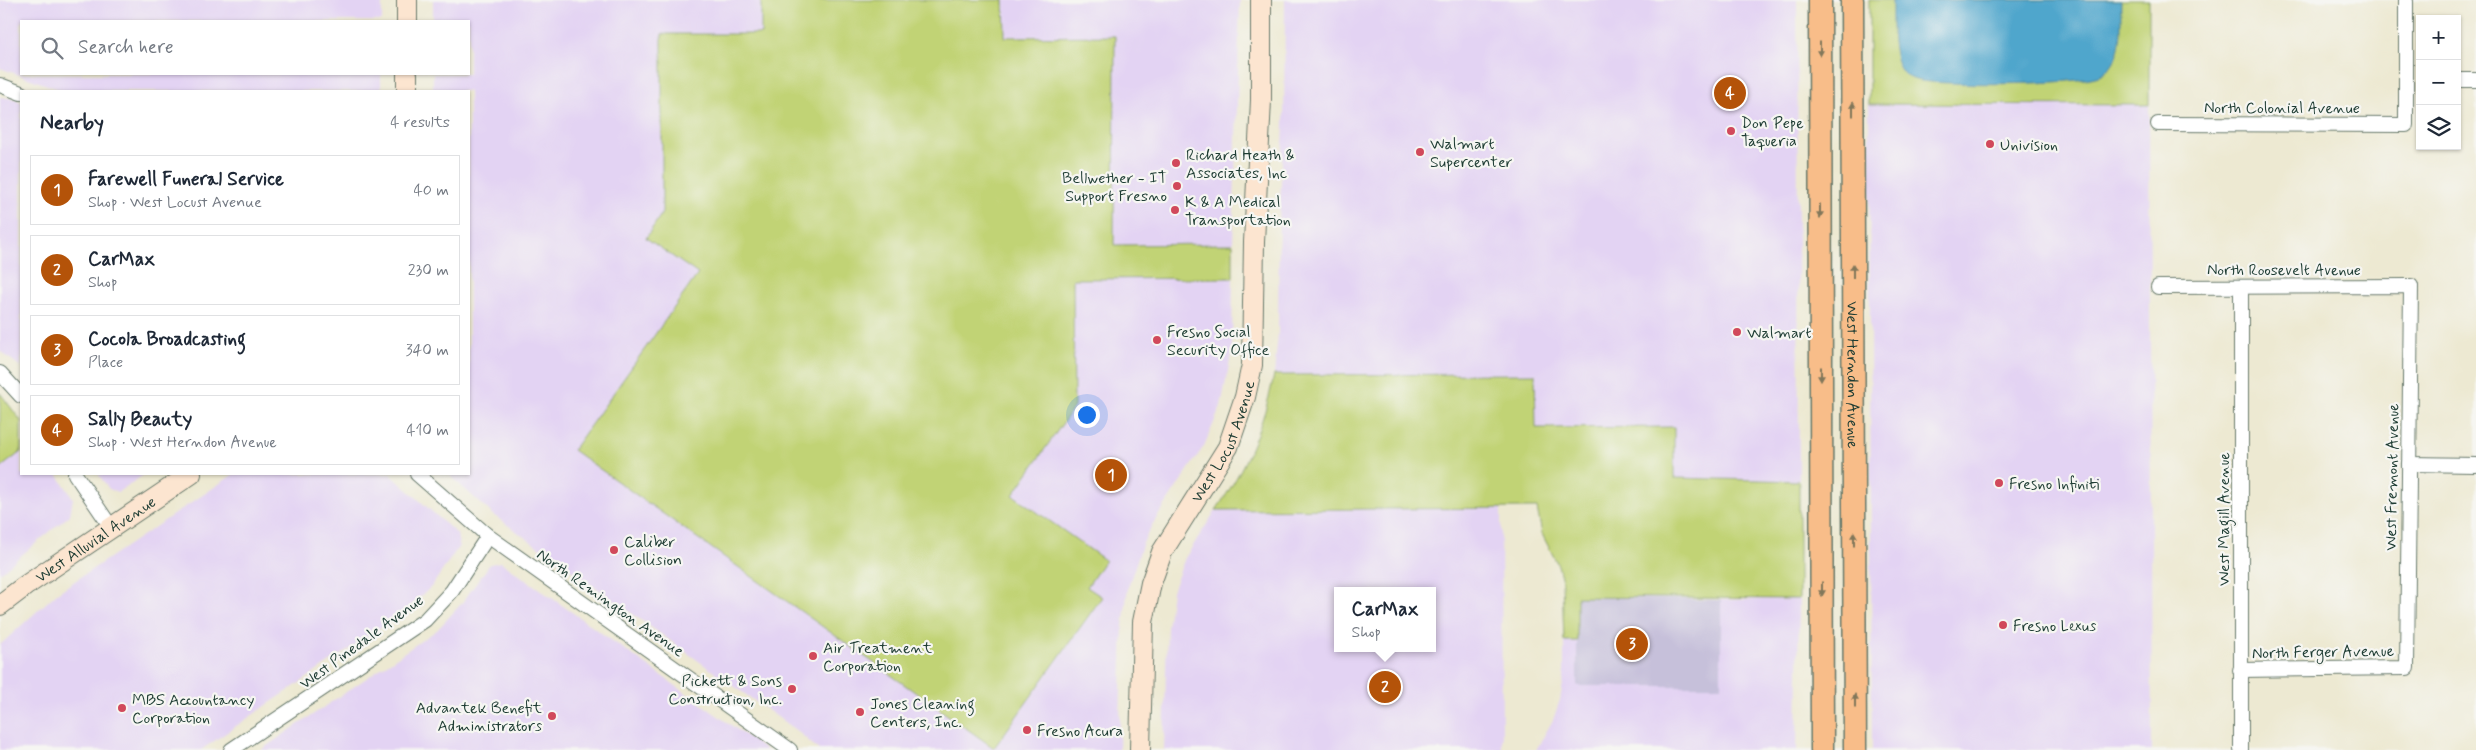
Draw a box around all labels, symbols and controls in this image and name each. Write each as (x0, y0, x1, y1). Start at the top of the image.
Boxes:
map controls (2416, 15, 2461, 150)
button: + (2416, 15, 2461, 60)
search box (20, 20, 470, 75)
icon: search (38, 34, 66, 62)
text: Search here (78, 35, 174, 60)
one-way arrow (1816, 41, 1824, 57)
button: − (2416, 60, 2461, 105)
pin: 4 (1714, 74, 1746, 112)
street label: North Colonial Avenue (2204, 98, 2360, 119)
one-way arrow (1849, 101, 1857, 117)
button: layers (2416, 105, 2461, 150)
text: Nearby (40, 109, 104, 137)
text: 4 results (390, 112, 450, 133)
place label: Don Pepe Taqueria (1741, 113, 1804, 152)
marker: Don Pepe Taqueria (1725, 125, 1737, 137)
place label: Walmart Supercenter (1430, 134, 1513, 173)
place label: Univision (2000, 135, 2058, 156)
marker: Univision (1984, 138, 1996, 150)
place label: Richard Heath & Associates, Inc (1186, 145, 1295, 184)
marker: Walmart Supercenter (1414, 146, 1426, 158)
marker: Richard Heath & Associates, Inc (1170, 157, 1182, 169)
text: Farewell Funeral Service (88, 167, 284, 192)
place label: Bellwether - IT Support Fresno (1062, 168, 1167, 207)
text: 1 (53, 180, 61, 201)
text: 40 m (413, 180, 449, 201)
marker: Bellwether - IT Support Fresno (1171, 180, 1183, 192)
text: Shop · West Locust Avenue (88, 192, 262, 213)
place label: K & A Medical Transportation (1185, 192, 1291, 231)
one-way arrow (1816, 203, 1824, 219)
marker: K & A Medical Transportation (1169, 204, 1181, 216)
text: CarMax (88, 247, 155, 272)
text: 2 (53, 260, 61, 281)
text: 230 m (408, 260, 449, 281)
street label: North Roosevelt Avenue (2207, 260, 2361, 281)
one-way arrow (1849, 263, 1857, 279)
text: Shop (88, 272, 117, 293)
street label: West Herndon Avenue (1841, 301, 1863, 449)
place label: Fresno Social Security Office (1167, 322, 1270, 361)
place label: Walmart (1747, 323, 1812, 344)
marker: Walmart (1731, 326, 1743, 338)
text: Cocola Broadcasting (88, 327, 246, 352)
marker: Fresno Social Security Office (1151, 334, 1163, 346)
text: 3 (53, 340, 61, 361)
text: 340 m (405, 340, 449, 361)
text: Place (88, 352, 123, 373)
one-way arrow (1817, 366, 1825, 382)
street label: West Locust Avenue (1187, 379, 1260, 507)
your location (1074, 402, 1100, 428)
street label: West Fremont Avenue (2381, 403, 2404, 551)
text: Sally Beauty (88, 407, 192, 432)
text: 4 (52, 420, 62, 441)
text: 410 m (406, 420, 449, 441)
text: Shop · West Herndon Avenue (88, 432, 277, 453)
street label: West Magill Avenue (2214, 452, 2236, 586)
pin: 1 (1095, 456, 1127, 494)
place label: Fresno Infiniti (2009, 474, 2099, 495)
marker: Fresno Infiniti (1993, 477, 2005, 489)
street label: West Alluvial Avenue (32, 492, 160, 588)
one-way arrow (1850, 531, 1858, 547)
place label: Caliber Collision (624, 532, 682, 571)
street label: North Remington Avenue (532, 544, 688, 662)
marker: Caliber Collision (608, 544, 620, 556)
one-way arrow (1818, 581, 1826, 597)
popup (1334, 587, 1436, 652)
street label: West Pinedale Avenue (296, 590, 428, 694)
text: CarMax (1352, 597, 1418, 622)
place label: Fresno Lexus (2013, 616, 2096, 637)
marker: Fresno Lexus (1997, 619, 2009, 631)
text: Shop (1352, 622, 1381, 643)
pin: 3 (1616, 625, 1648, 663)
place label: Air Treatment Corporation (823, 638, 933, 677)
street label: North Ferger Avenue (2252, 641, 2395, 665)
marker: Air Treatment Corporation (807, 650, 819, 662)
pin: 2 (1369, 668, 1401, 706)
place label: Pickett & Sons Construction, Inc. (668, 671, 782, 710)
marker: Pickett & Sons Construction, Inc. (786, 683, 798, 695)
place label: MBS Accountancy Corporation (132, 690, 254, 729)
one-way arrow (1851, 693, 1859, 709)
place label: Jones Cleaning Centers, Inc. (870, 694, 975, 733)
place label: Advantek Benefit Administrators (416, 698, 543, 737)
marker: MBS Accountancy Corporation (116, 702, 128, 714)
marker: Jones Cleaning Centers, Inc. (854, 706, 866, 718)
marker: Advantek Benefit Administrators (546, 710, 558, 722)
place label: Fresno Acura (1037, 721, 1123, 742)
marker: Fresno Acura (1021, 724, 1033, 736)

